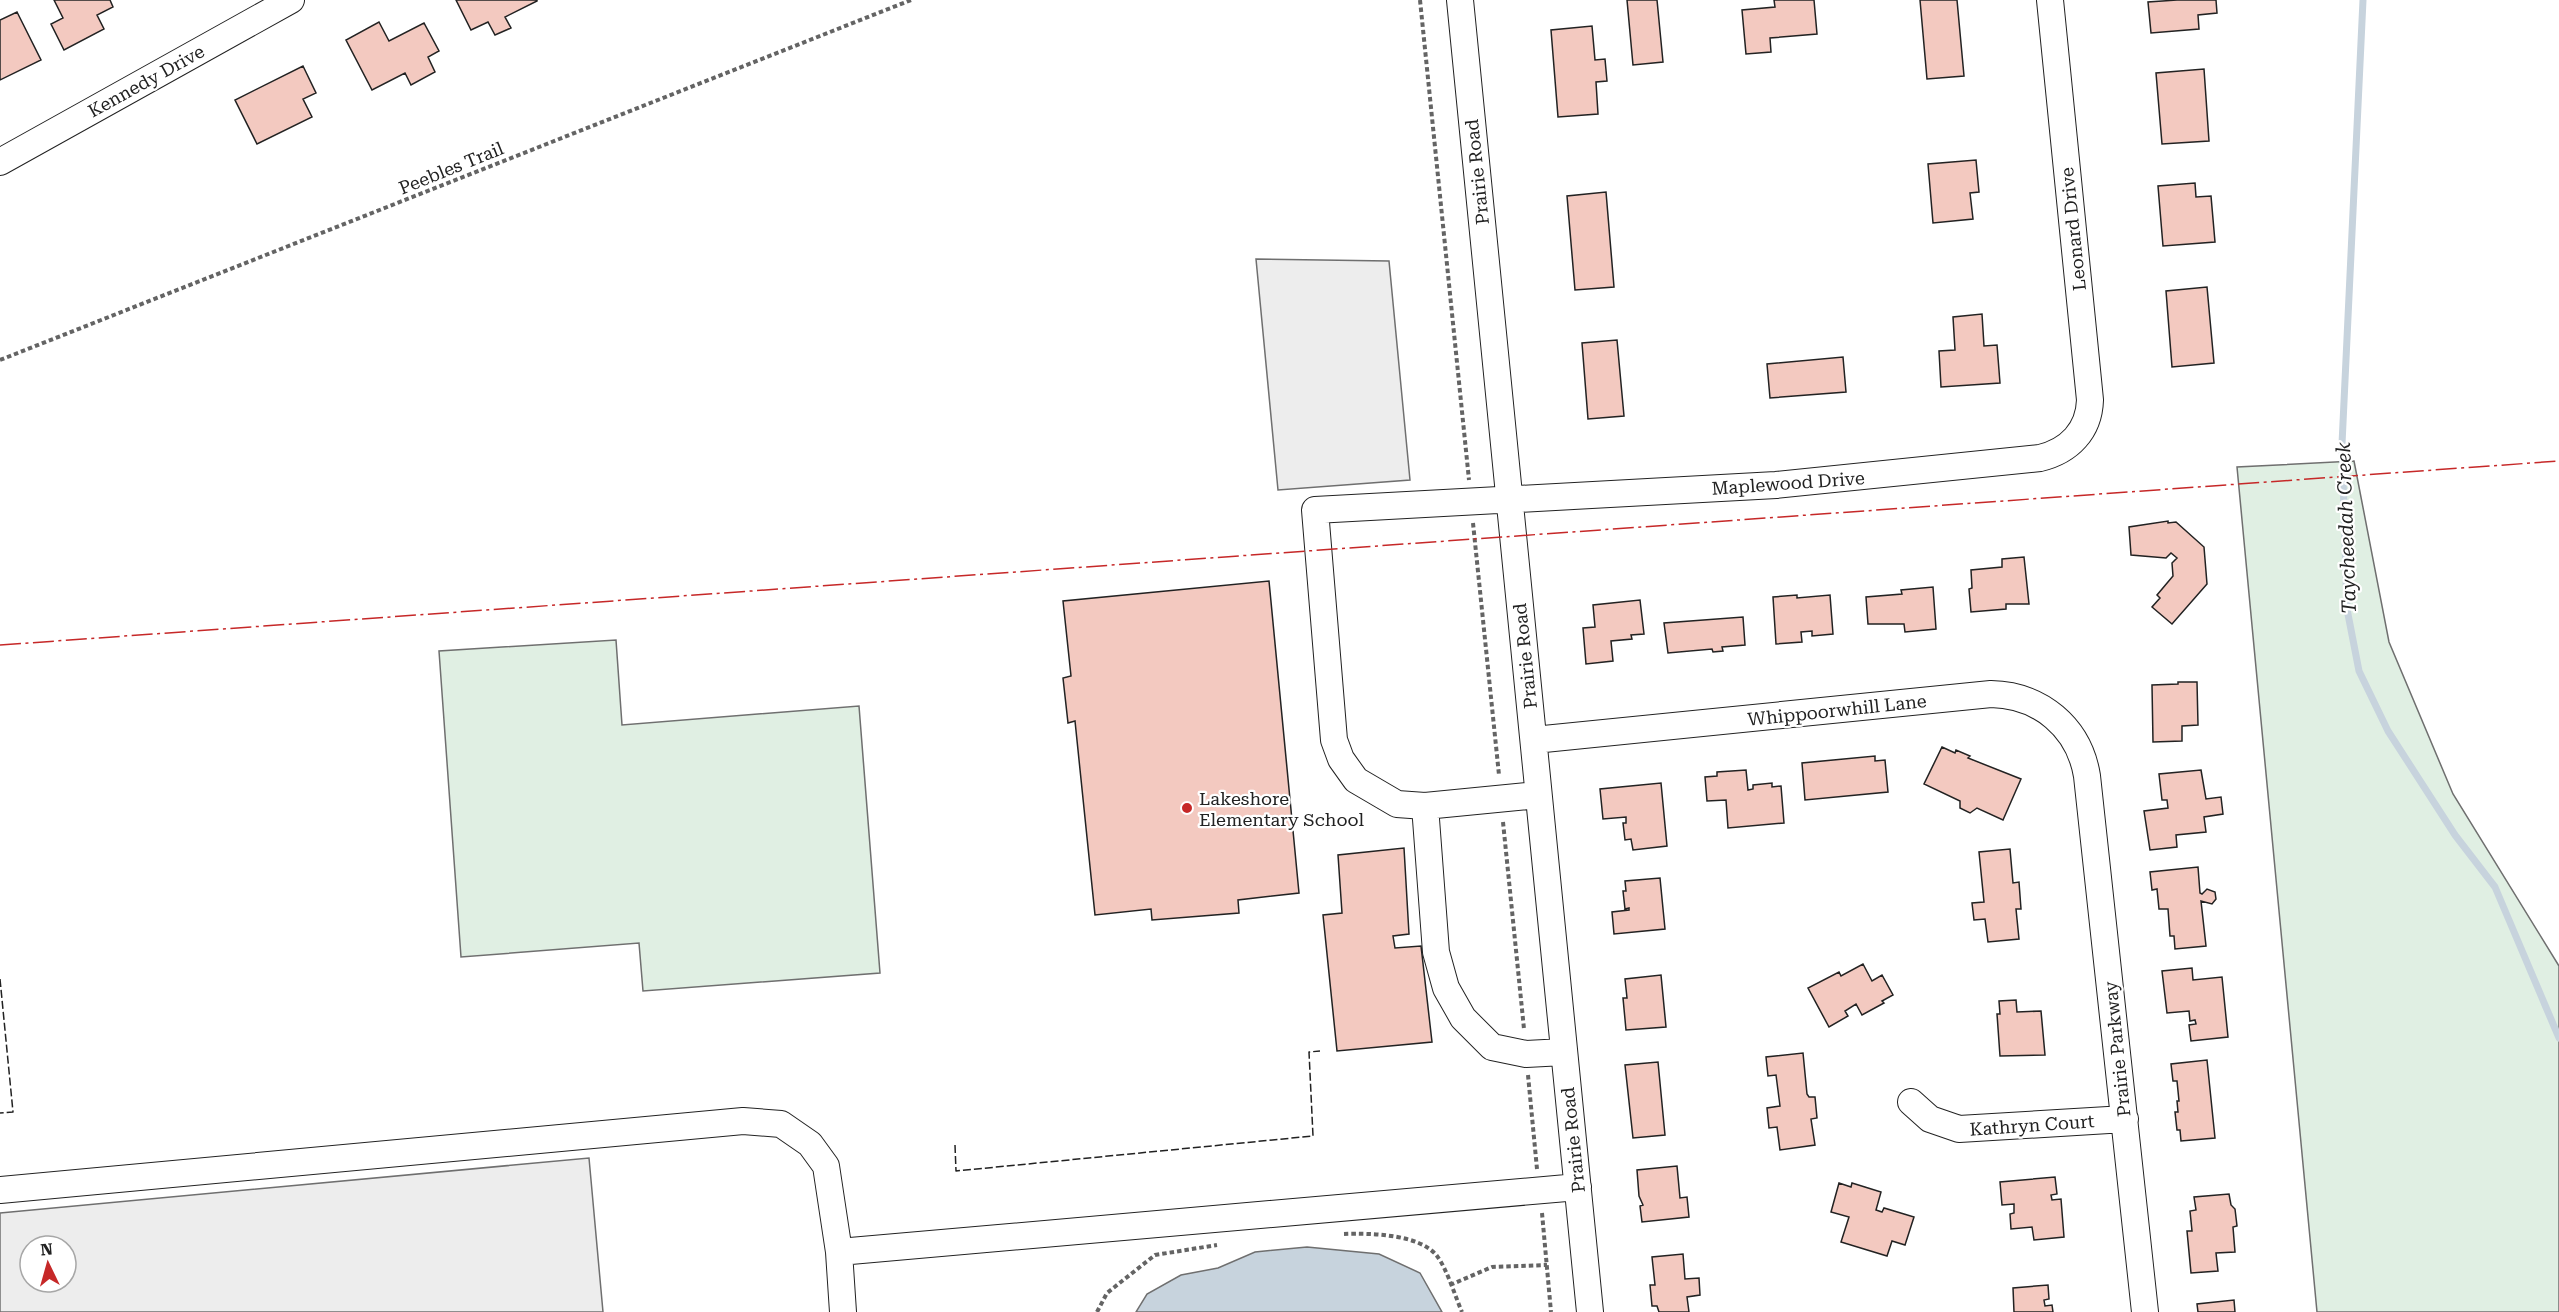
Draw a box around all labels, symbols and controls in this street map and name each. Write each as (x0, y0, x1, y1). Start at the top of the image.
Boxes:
street label: Kennedy Drive (84, 40, 208, 122)
street label: Prairie Road (1461, 118, 1493, 226)
street label: Peebles Trail (396, 137, 507, 199)
street label: Leonard Drive (2056, 166, 2090, 292)
water label: Taycheedah Creek (2331, 441, 2361, 614)
street label: Maplewood Drive (1711, 467, 1865, 499)
street label: Prairie Road (1509, 602, 1541, 710)
street label: Whippoorwhill Lane (1746, 690, 1928, 730)
place label: Lakeshore Elementary School (1199, 788, 1364, 830)
marker: Lakeshore Elementary School (1180, 801, 1194, 815)
street label: Prairie Parkway (2099, 980, 2135, 1118)
street label: Prairie Road (1557, 1086, 1589, 1194)
street label: Kathryn Court (1969, 1110, 2095, 1140)
north arrow (18, 1234, 78, 1294)
text: N (40, 1240, 54, 1260)

